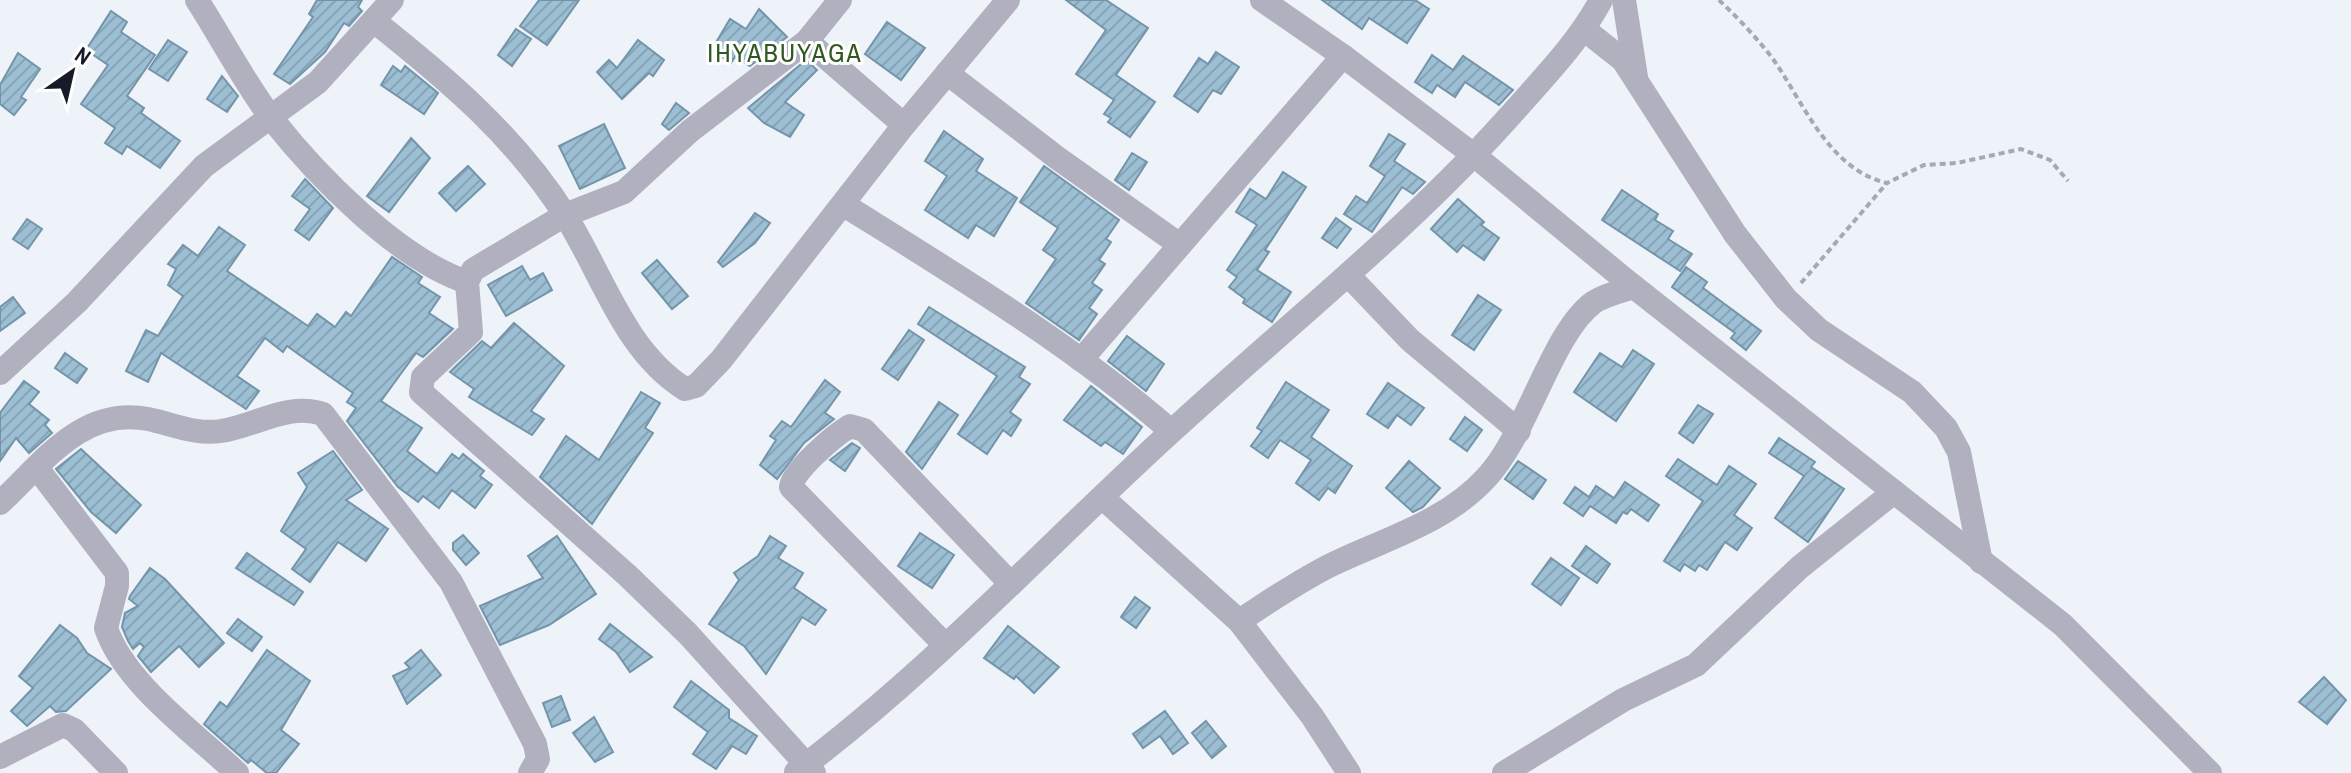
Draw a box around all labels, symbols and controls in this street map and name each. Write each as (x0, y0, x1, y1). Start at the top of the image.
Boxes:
north arrow (32, 32, 112, 112)
district label: IHYABUYAGA (707, 35, 863, 70)
text: N (69, 39, 97, 71)

